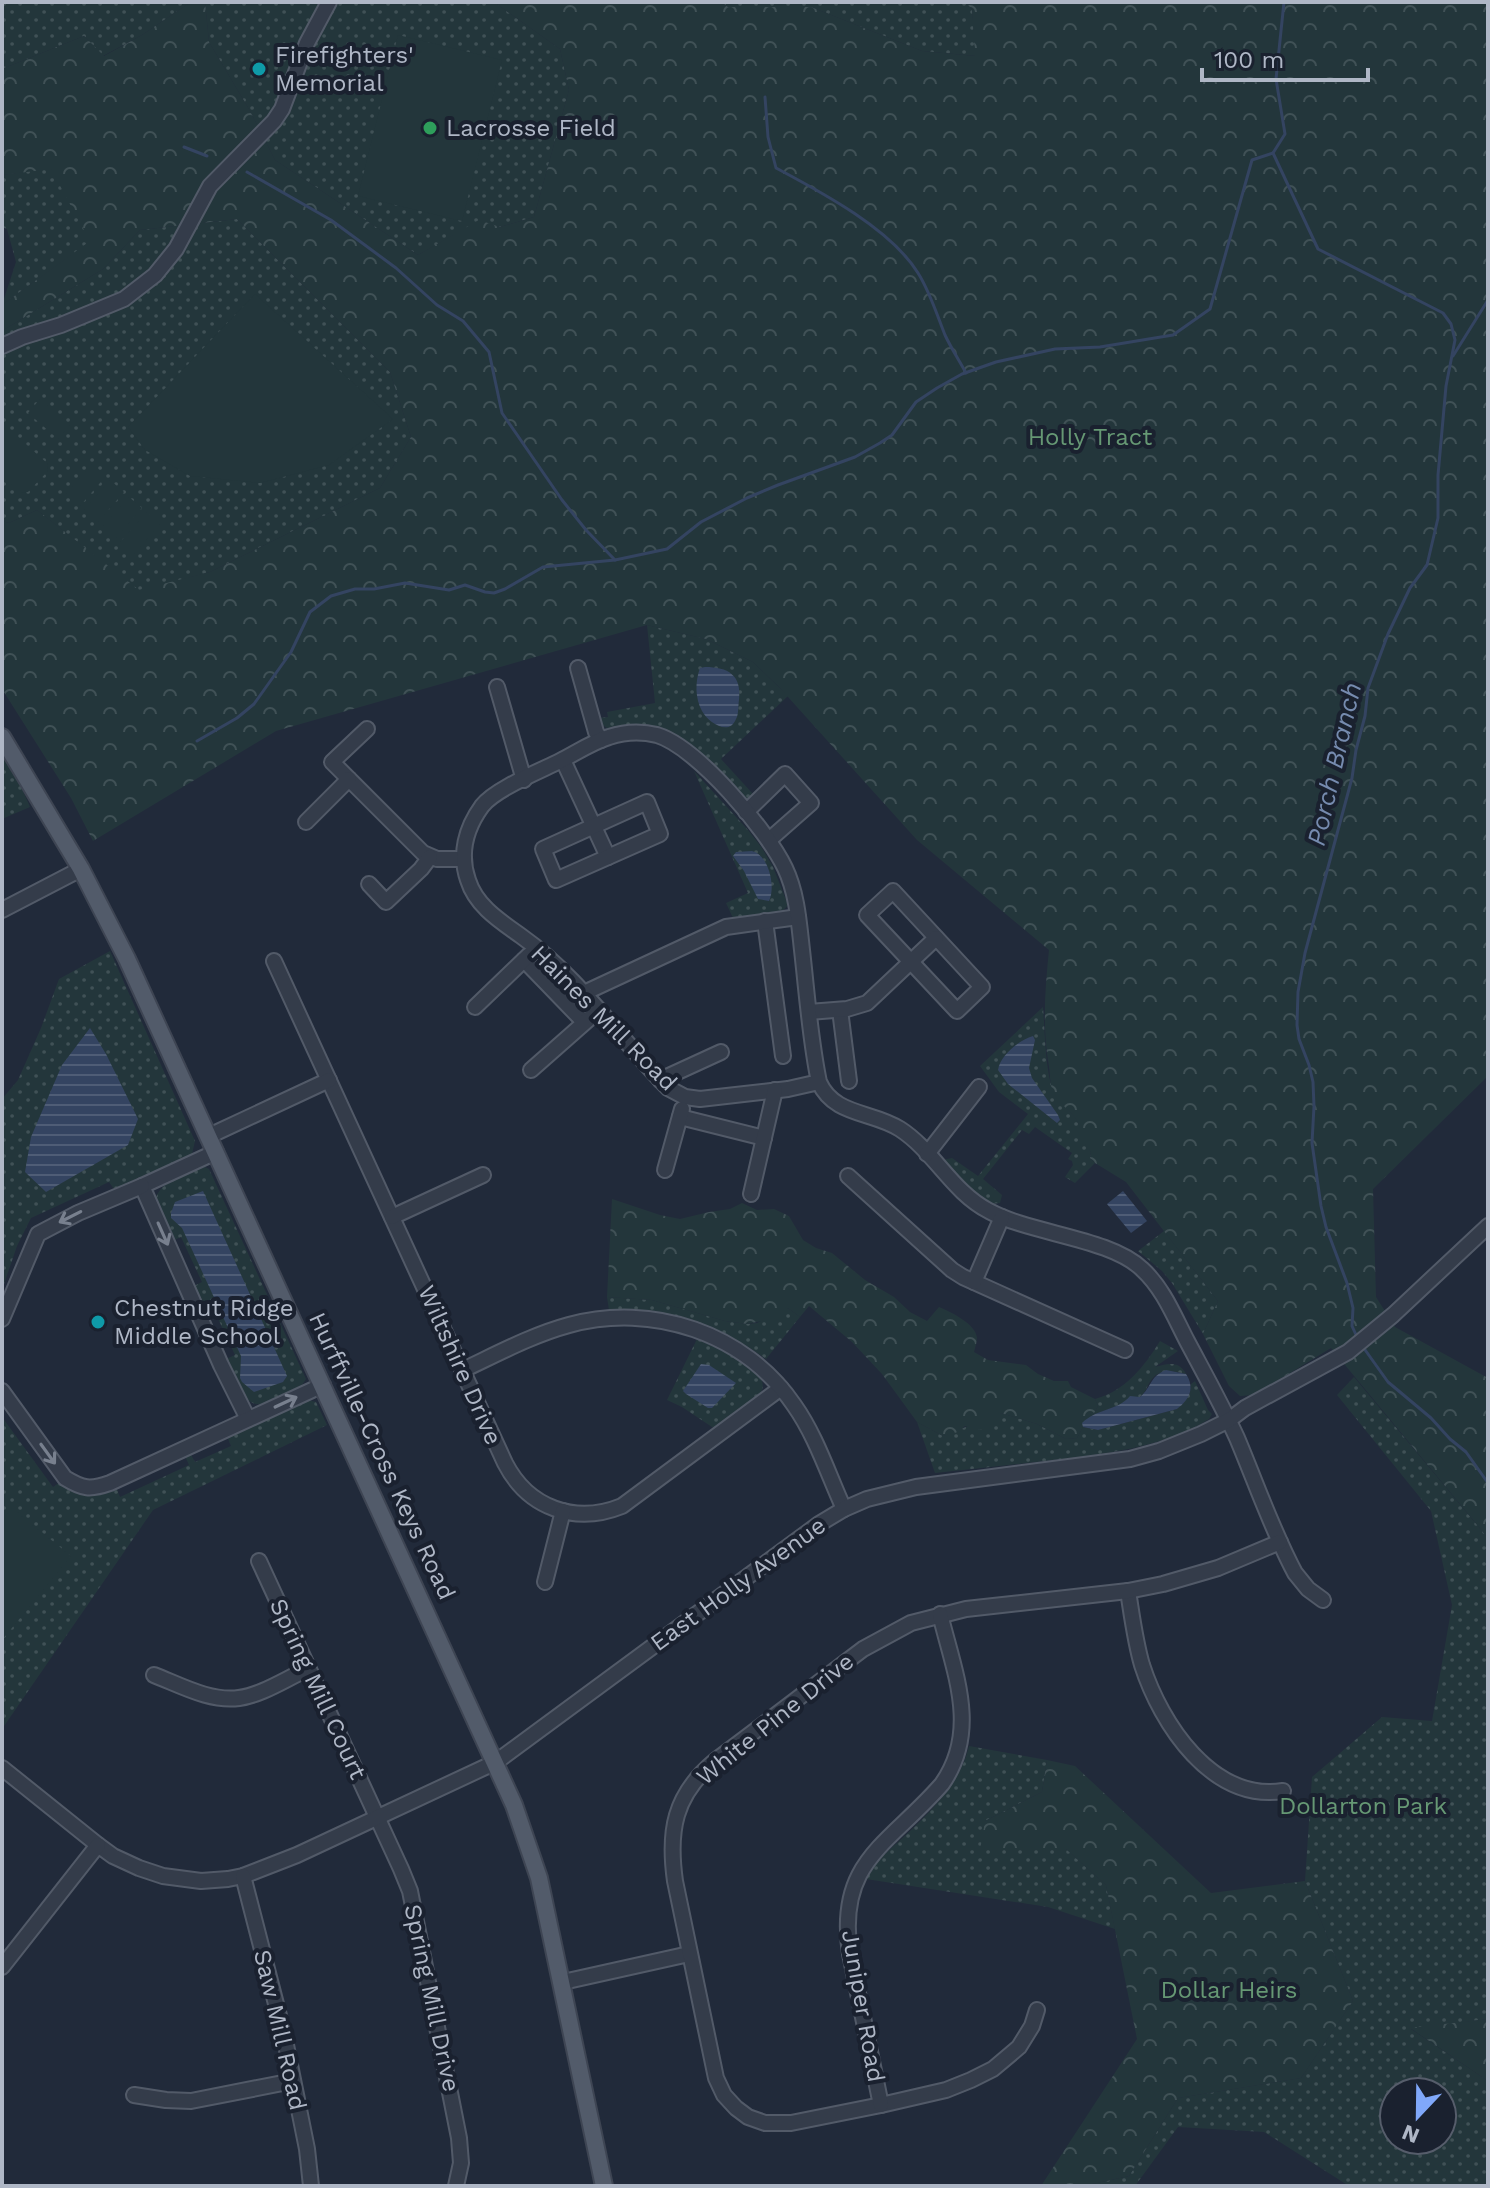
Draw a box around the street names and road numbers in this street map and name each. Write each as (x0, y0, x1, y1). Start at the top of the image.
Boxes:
street label: Haines Mill Road (525, 939, 683, 1097)
street label: Wiltshire Drive (412, 1281, 508, 1449)
street label: Hurffville-Cross Keys Road (303, 1308, 461, 1604)
street label: East Holly Avenue (645, 1511, 831, 1657)
street label: Spring Mill Court (264, 1594, 372, 1784)
street label: White Pine Drive (691, 1647, 859, 1791)
street label: Spring Mill Drive (398, 1902, 466, 2094)
street label: Juniper Road (836, 1928, 890, 2084)
street label: Saw Mill Road (248, 1947, 312, 2113)

